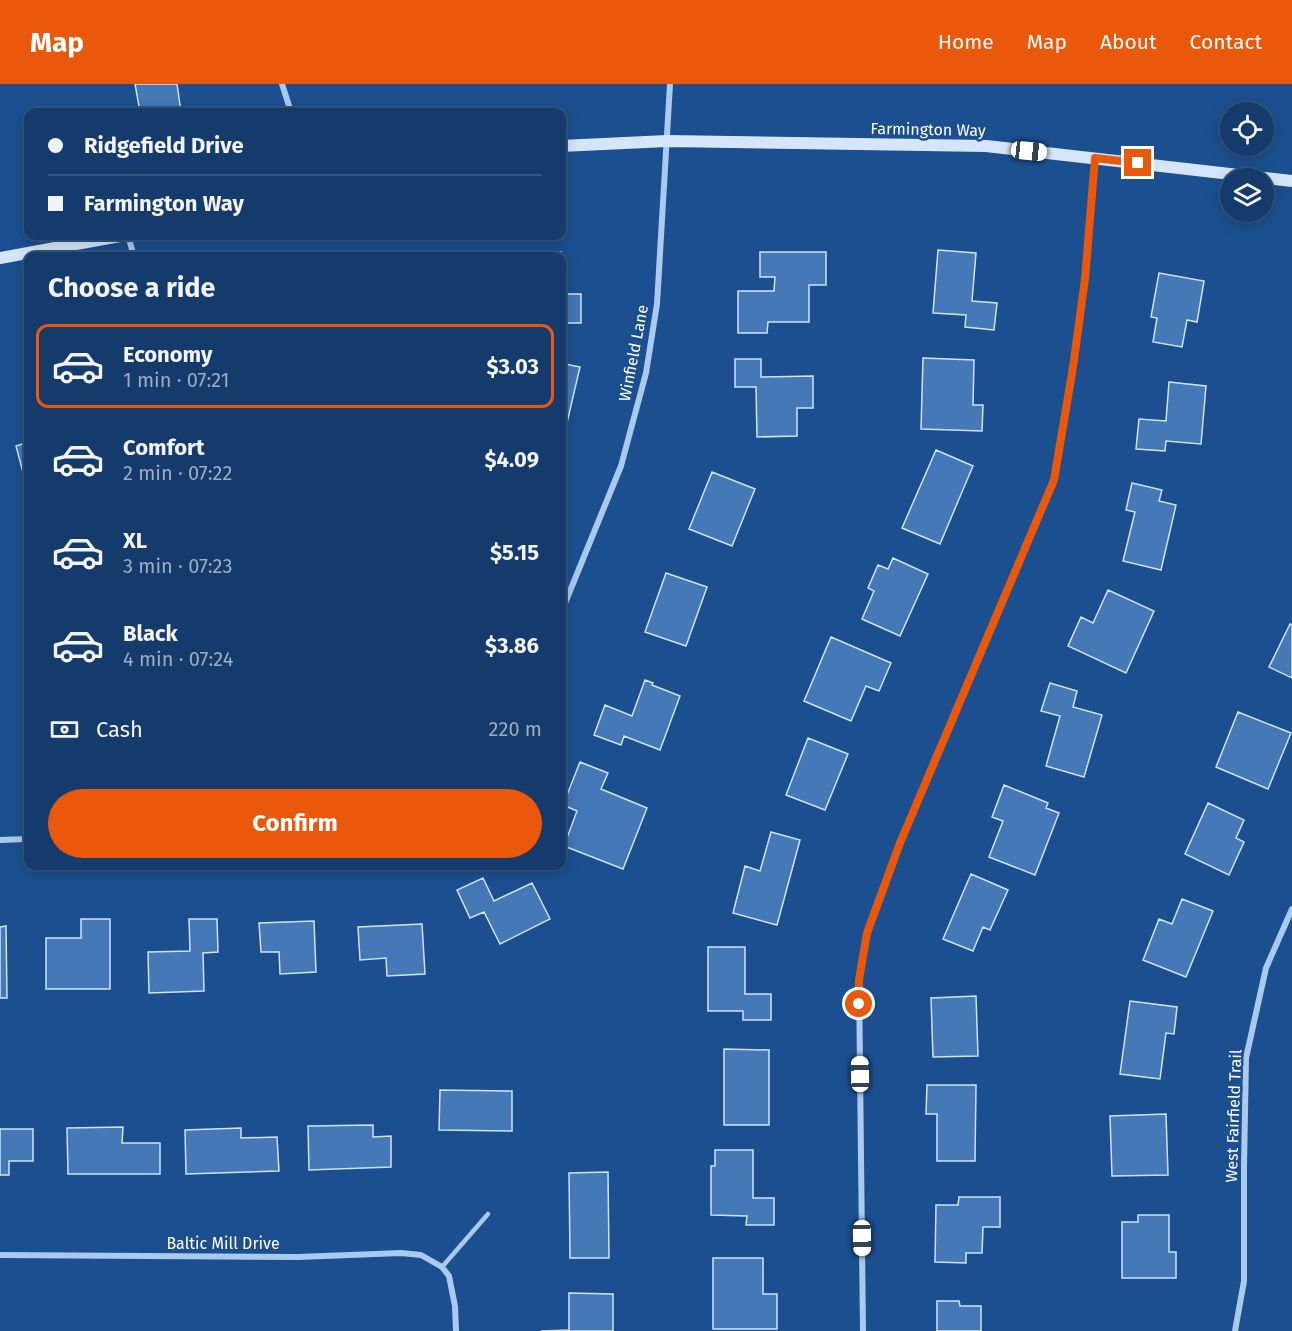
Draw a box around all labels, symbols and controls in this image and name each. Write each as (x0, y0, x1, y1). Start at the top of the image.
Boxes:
text: Map (30, 26, 84, 59)
text: Home (938, 29, 994, 55)
text: Map (1027, 29, 1067, 55)
text: About (1100, 29, 1157, 55)
text: Contact (1190, 29, 1262, 55)
map controls (1220, 102, 1274, 222)
button: locate (1220, 102, 1274, 156)
street label: Farmington Way (870, 119, 986, 140)
text: Ridgefield Drive (84, 132, 244, 159)
car (1010, 140, 1048, 162)
route end (1124, 149, 1151, 176)
button: layers (1220, 168, 1274, 222)
text: Farmington Way (84, 190, 244, 217)
text: Choose a ride (48, 272, 215, 304)
street label: Winfield Lane (615, 303, 652, 403)
icon: car (51, 339, 105, 393)
text: Economy (123, 341, 212, 368)
text: $3.03 (486, 353, 539, 380)
text: 1 min · 07:21 (123, 368, 229, 392)
icon: car (51, 432, 105, 486)
text: Comfort (123, 434, 204, 461)
text: $4.09 (485, 446, 539, 473)
text: 2 min · 07:22 (123, 461, 232, 485)
icon: car (51, 525, 105, 579)
text: XL (123, 527, 147, 554)
text: $5.15 (490, 539, 539, 566)
text: 3 min · 07:23 (123, 554, 232, 578)
icon: car (51, 618, 105, 672)
text: Black (123, 620, 178, 647)
text: $3.86 (485, 632, 539, 659)
text: 4 min · 07:24 (123, 647, 233, 671)
icon: cash (48, 713, 81, 746)
text: Cash (96, 716, 143, 743)
text: 220 m (489, 717, 542, 741)
button: Confirm (48, 789, 542, 858)
route start (845, 990, 872, 1017)
street label: West Fairfield Trail (1222, 1049, 1245, 1183)
car (851, 1056, 869, 1092)
car (853, 1220, 871, 1256)
street label: Baltic Mill Drive (166, 1234, 280, 1253)

